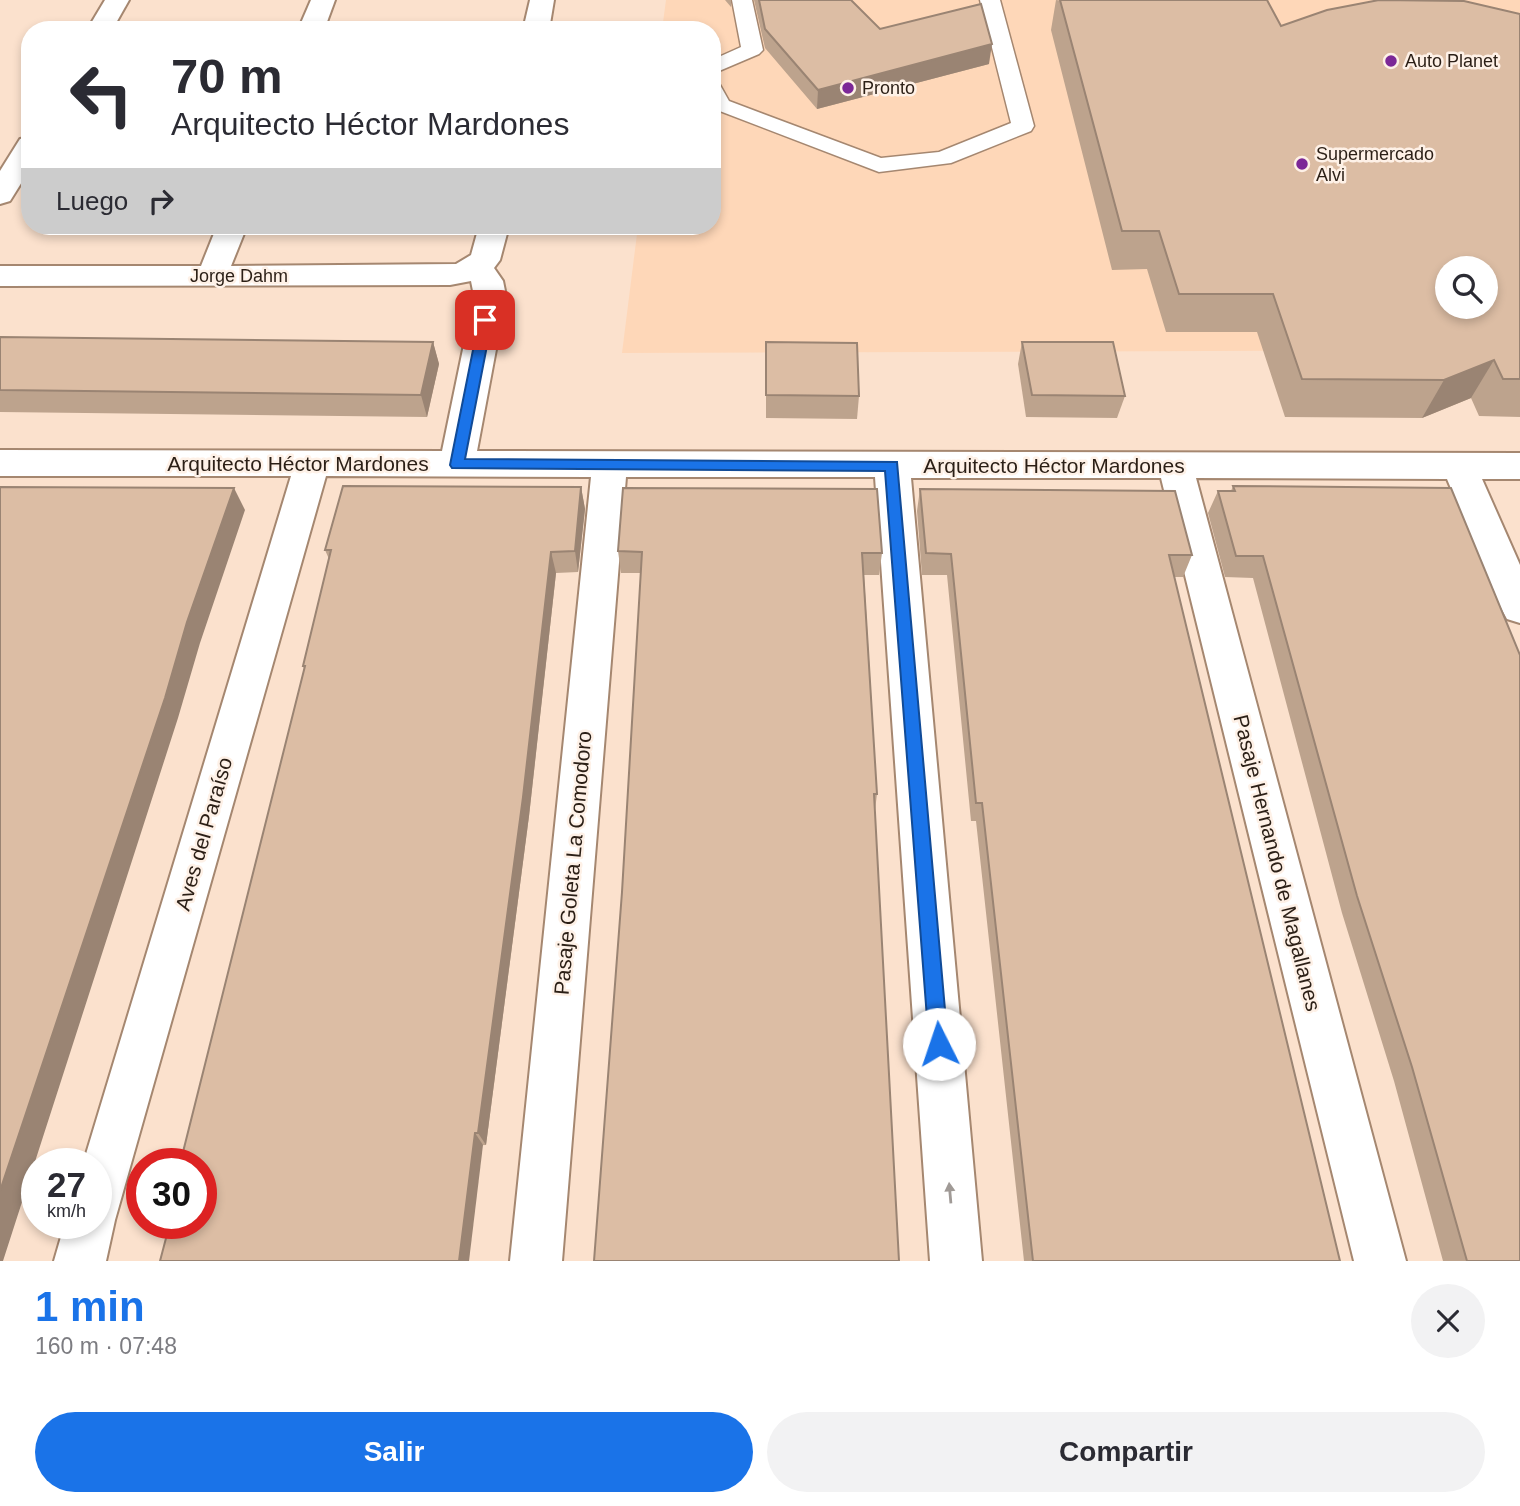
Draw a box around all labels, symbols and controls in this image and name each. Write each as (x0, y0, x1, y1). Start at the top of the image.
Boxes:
icon: left (56, 49, 147, 140)
text: 70 m (171, 49, 283, 103)
place label: Auto Planet (1405, 51, 1498, 71)
marker: Auto Planet (1383, 53, 1399, 69)
place label: Pronto (862, 78, 915, 98)
marker: Pronto (840, 80, 856, 96)
text: Arquitecto Héctor Mardones (171, 106, 569, 142)
place label: Supermercado Alvi (1316, 144, 1434, 185)
marker: Supermercado Alvi (1294, 156, 1310, 172)
icon: right (142, 182, 180, 220)
text: Luego (56, 186, 128, 216)
map controls (1435, 256, 1498, 319)
button: search (1435, 256, 1498, 319)
street label: Jorge Dahm (190, 266, 288, 286)
pin (455, 290, 515, 350)
icon: arrive (466, 301, 504, 339)
street label: Arquitecto Héctor Mardones (167, 452, 429, 475)
street label: Arquitecto Héctor Mardones (923, 454, 1185, 477)
street label: Pasaje Hernando de Magallanes (1229, 712, 1326, 1013)
street label: Pasaje Goleta La Comodoro (549, 730, 596, 996)
street label: Aves del Paraíso (171, 755, 236, 913)
position arrow (902, 1007, 976, 1081)
speed limit sign: 30 (126, 1148, 217, 1239)
text: 27 (47, 1165, 86, 1204)
one-way arrow (944, 1182, 955, 1204)
text: km/h (47, 1201, 86, 1221)
text: 1 min (35, 1283, 145, 1330)
button: close (1411, 1284, 1485, 1358)
text: 160 m · 07:48 (35, 1333, 177, 1359)
button: Salir (35, 1412, 753, 1492)
button: Compartir (767, 1412, 1485, 1492)

